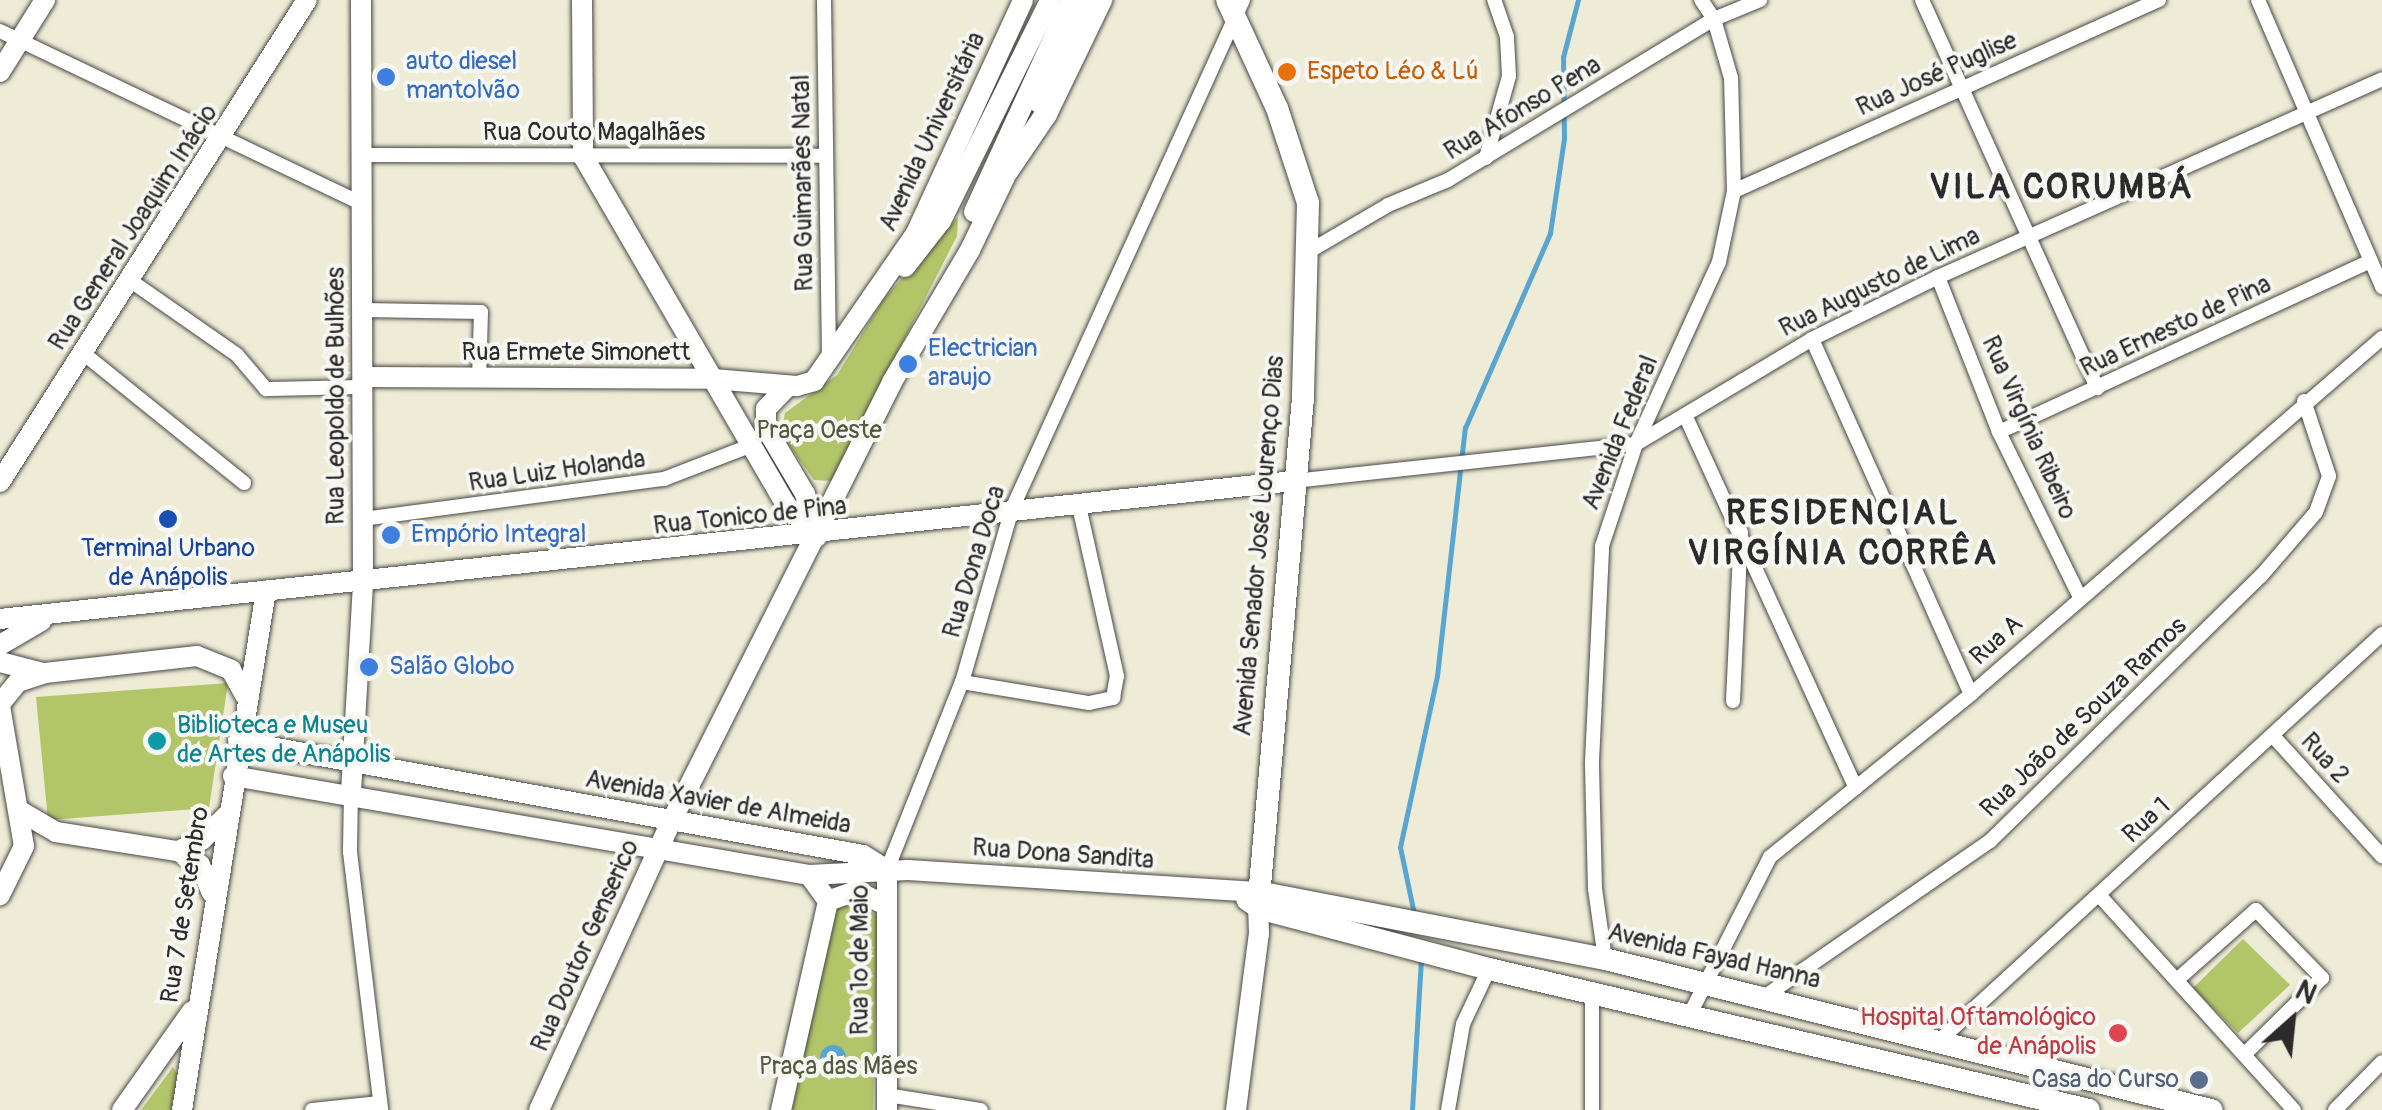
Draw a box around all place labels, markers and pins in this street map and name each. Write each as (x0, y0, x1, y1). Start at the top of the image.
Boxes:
place label: auto diesel mantolvão (406, 48, 520, 107)
place label: Espeto Léo & Lú (1307, 57, 1479, 87)
marker: Espeto Léo & Lú (1276, 61, 1298, 83)
marker: auto diesel mantolvão (375, 66, 397, 88)
place label: Electrician araujo (928, 335, 1038, 394)
marker: Electrician araujo (897, 353, 919, 375)
marker: Terminal Urbano de Anápolis (157, 508, 179, 530)
place label: Empório Integral (411, 520, 586, 550)
marker: Empório Integral (380, 524, 402, 546)
place label: Terminal Urbano de Anápolis (81, 535, 255, 594)
place label: Salão Globo (389, 652, 514, 682)
marker: Salão Globo (358, 656, 380, 678)
place label: Biblioteca e Museu de Artes de Anápolis (177, 712, 390, 771)
marker: Biblioteca e Museu de Artes de Anápolis (146, 730, 168, 752)
place label: Hospital Oftamológico de Anápolis (1860, 1004, 2096, 1063)
marker: Hospital Oftamológico de Anápolis (2105, 1020, 2131, 1046)
place label: Casa do Curso (2032, 1065, 2179, 1095)
marker: Casa do Curso (2188, 1069, 2210, 1091)

